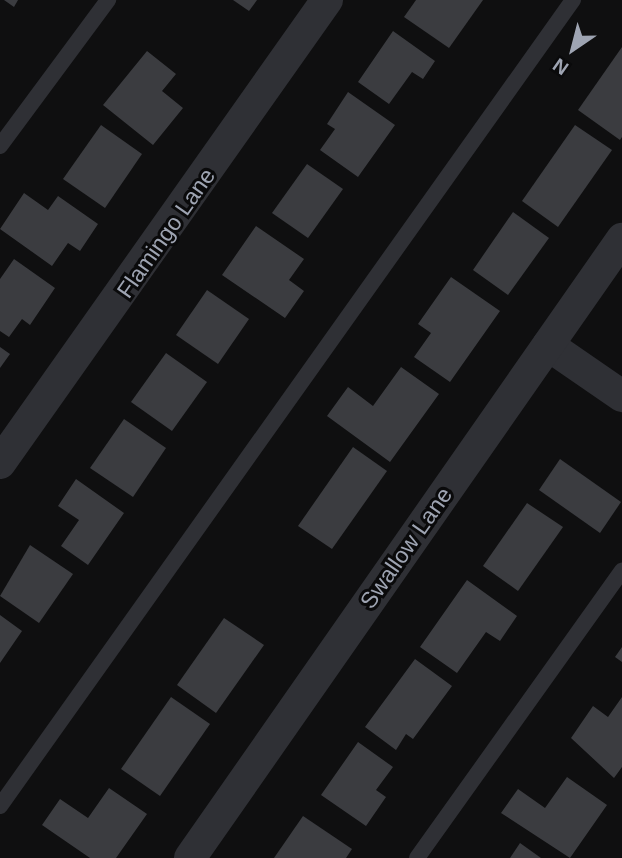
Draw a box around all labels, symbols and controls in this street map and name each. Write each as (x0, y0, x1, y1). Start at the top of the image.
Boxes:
north arrow (538, 14, 608, 84)
text: N (549, 54, 572, 79)
street label: Flamingo Lane (111, 163, 221, 303)
street label: Swallow Lane (354, 482, 458, 614)

